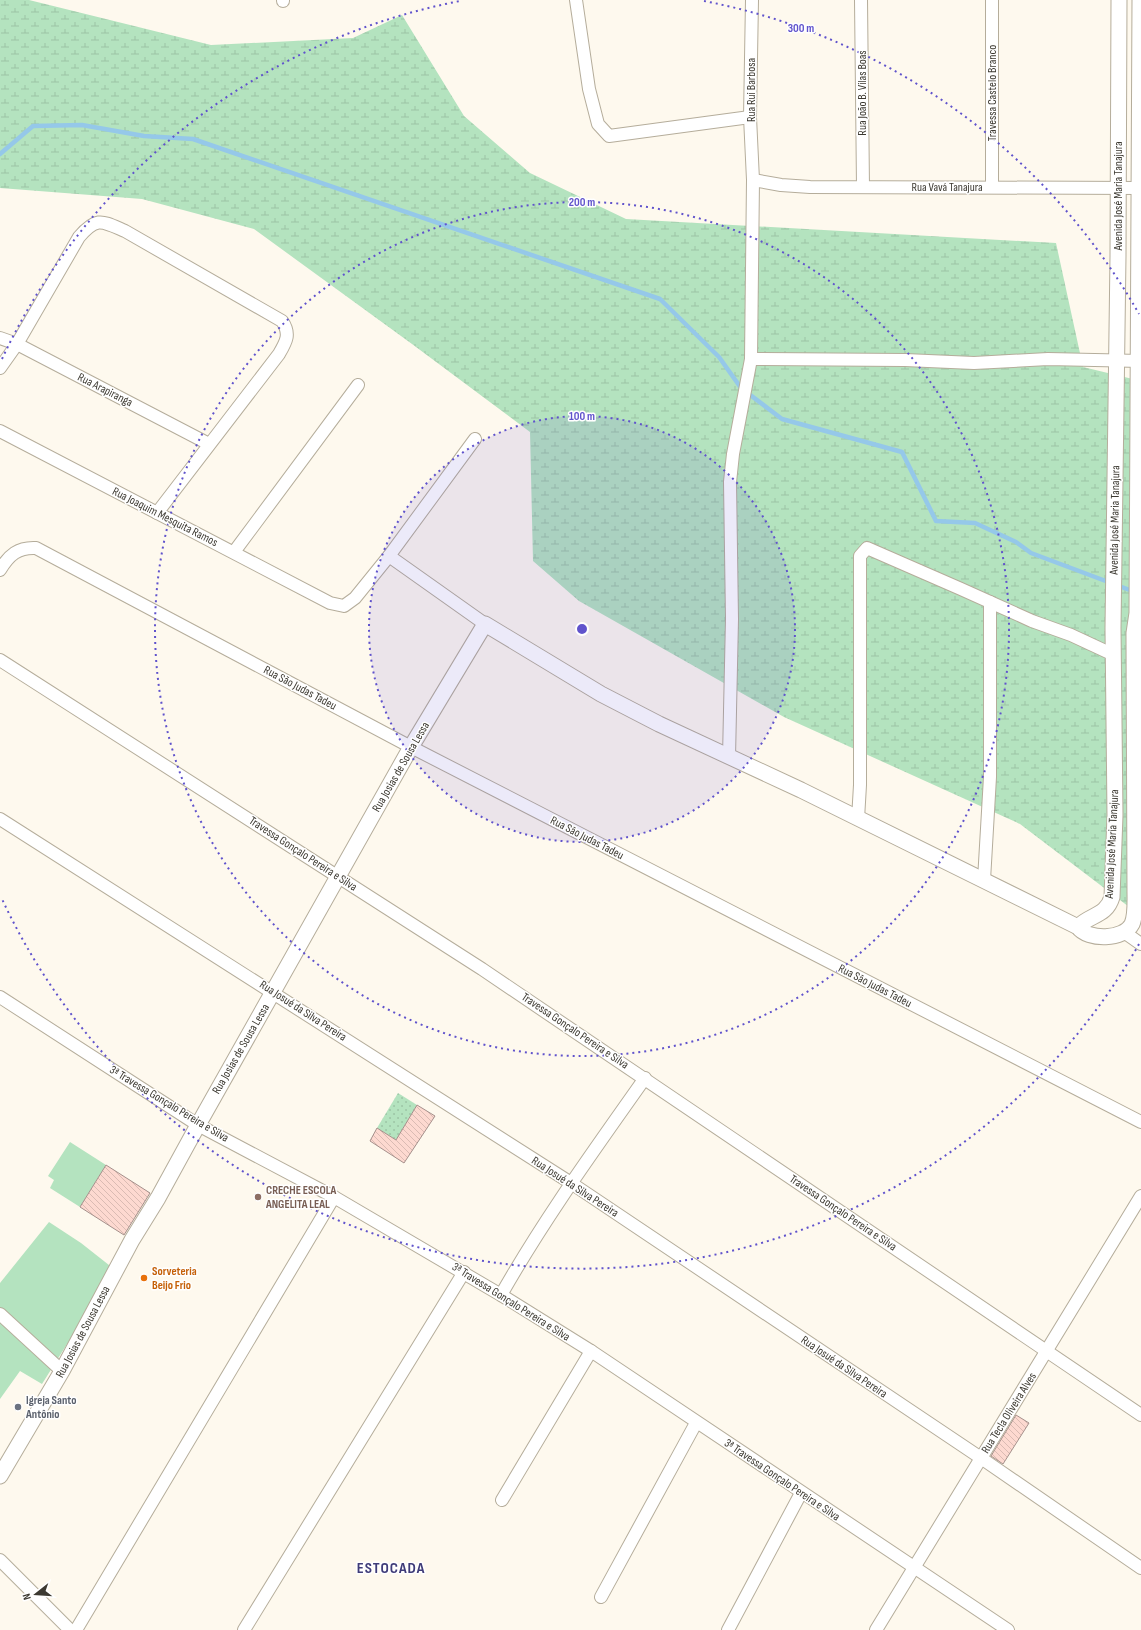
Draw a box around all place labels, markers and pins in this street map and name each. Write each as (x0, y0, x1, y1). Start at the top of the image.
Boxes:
centre of rings (575, 622, 589, 636)
place label: CRECHE ESCOLA ANGELITA LEAL (265, 1183, 337, 1212)
marker: CRECHE ESCOLA ANGELITA LEAL (253, 1192, 263, 1202)
place label: Sorveteria Beijo Frio (152, 1264, 197, 1293)
marker: Sorveteria Beijo Frio (139, 1273, 149, 1283)
place label: Igreja Santo Antônio (25, 1393, 76, 1422)
marker: Igreja Santo Antônio (13, 1402, 23, 1412)

